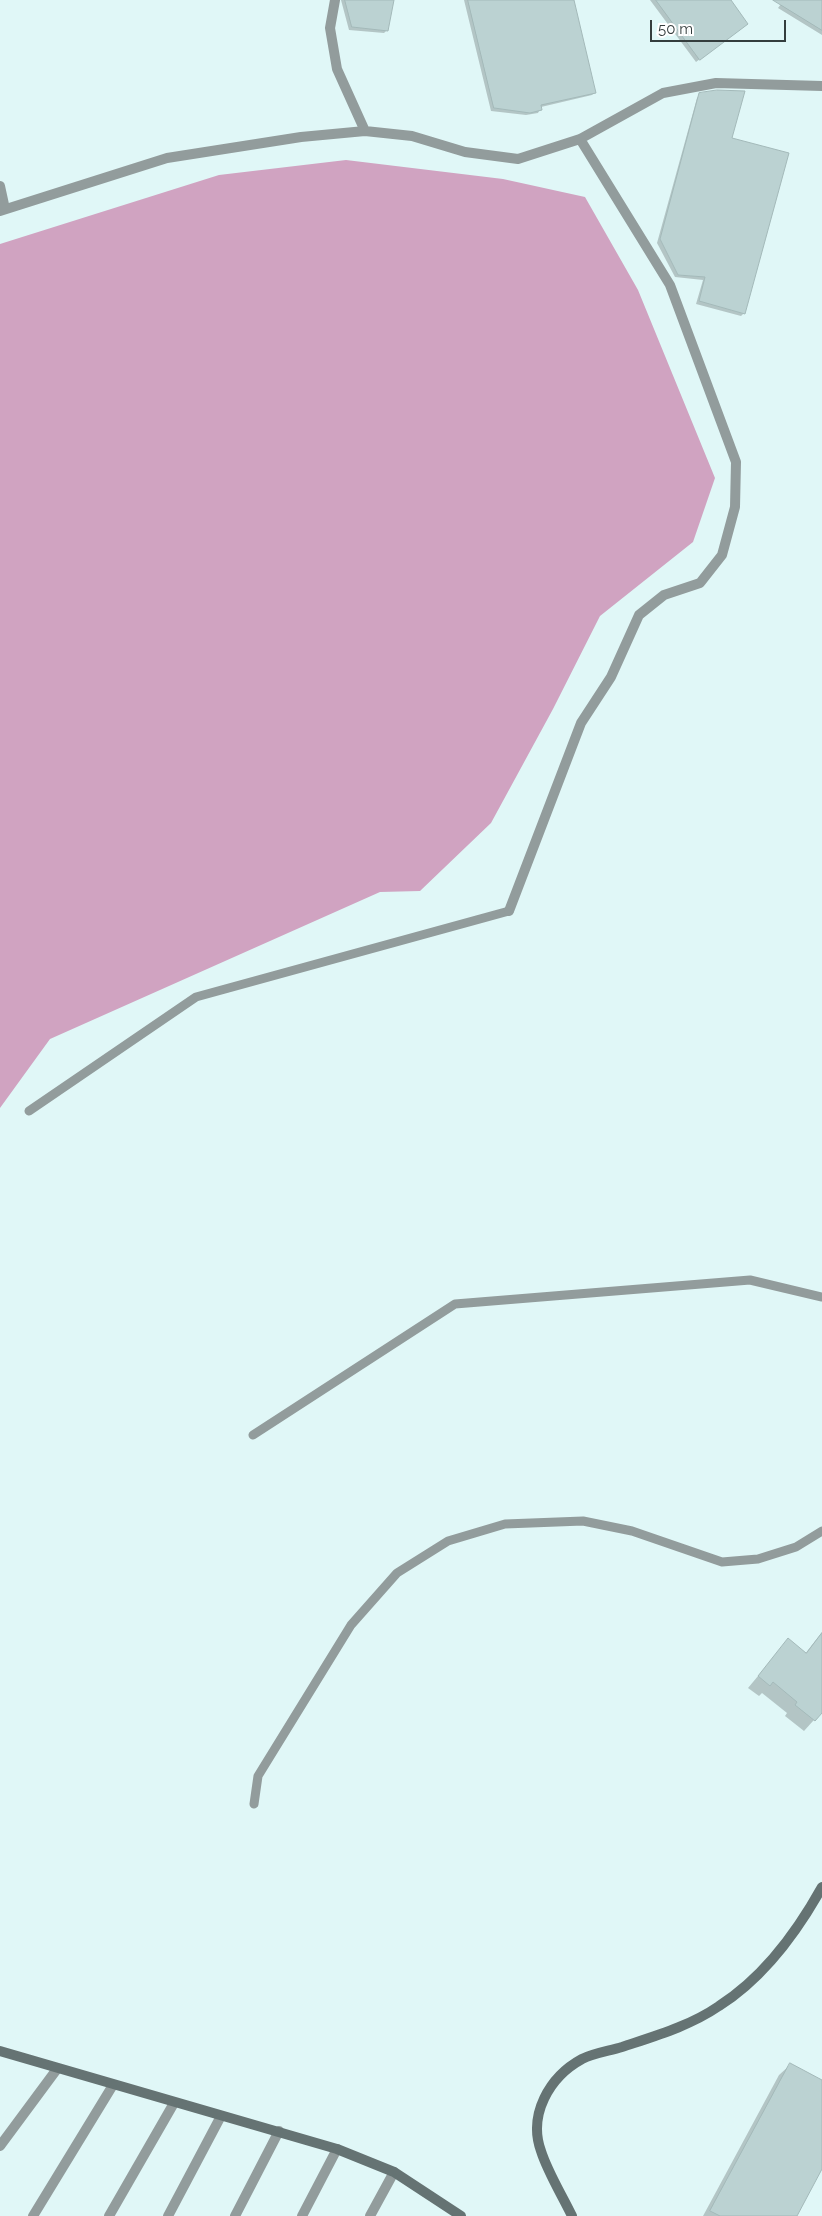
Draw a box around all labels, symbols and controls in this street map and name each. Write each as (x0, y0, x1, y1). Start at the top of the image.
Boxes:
scale bar (652, 10, 788, 42)
text: 50 m (658, 20, 693, 38)

